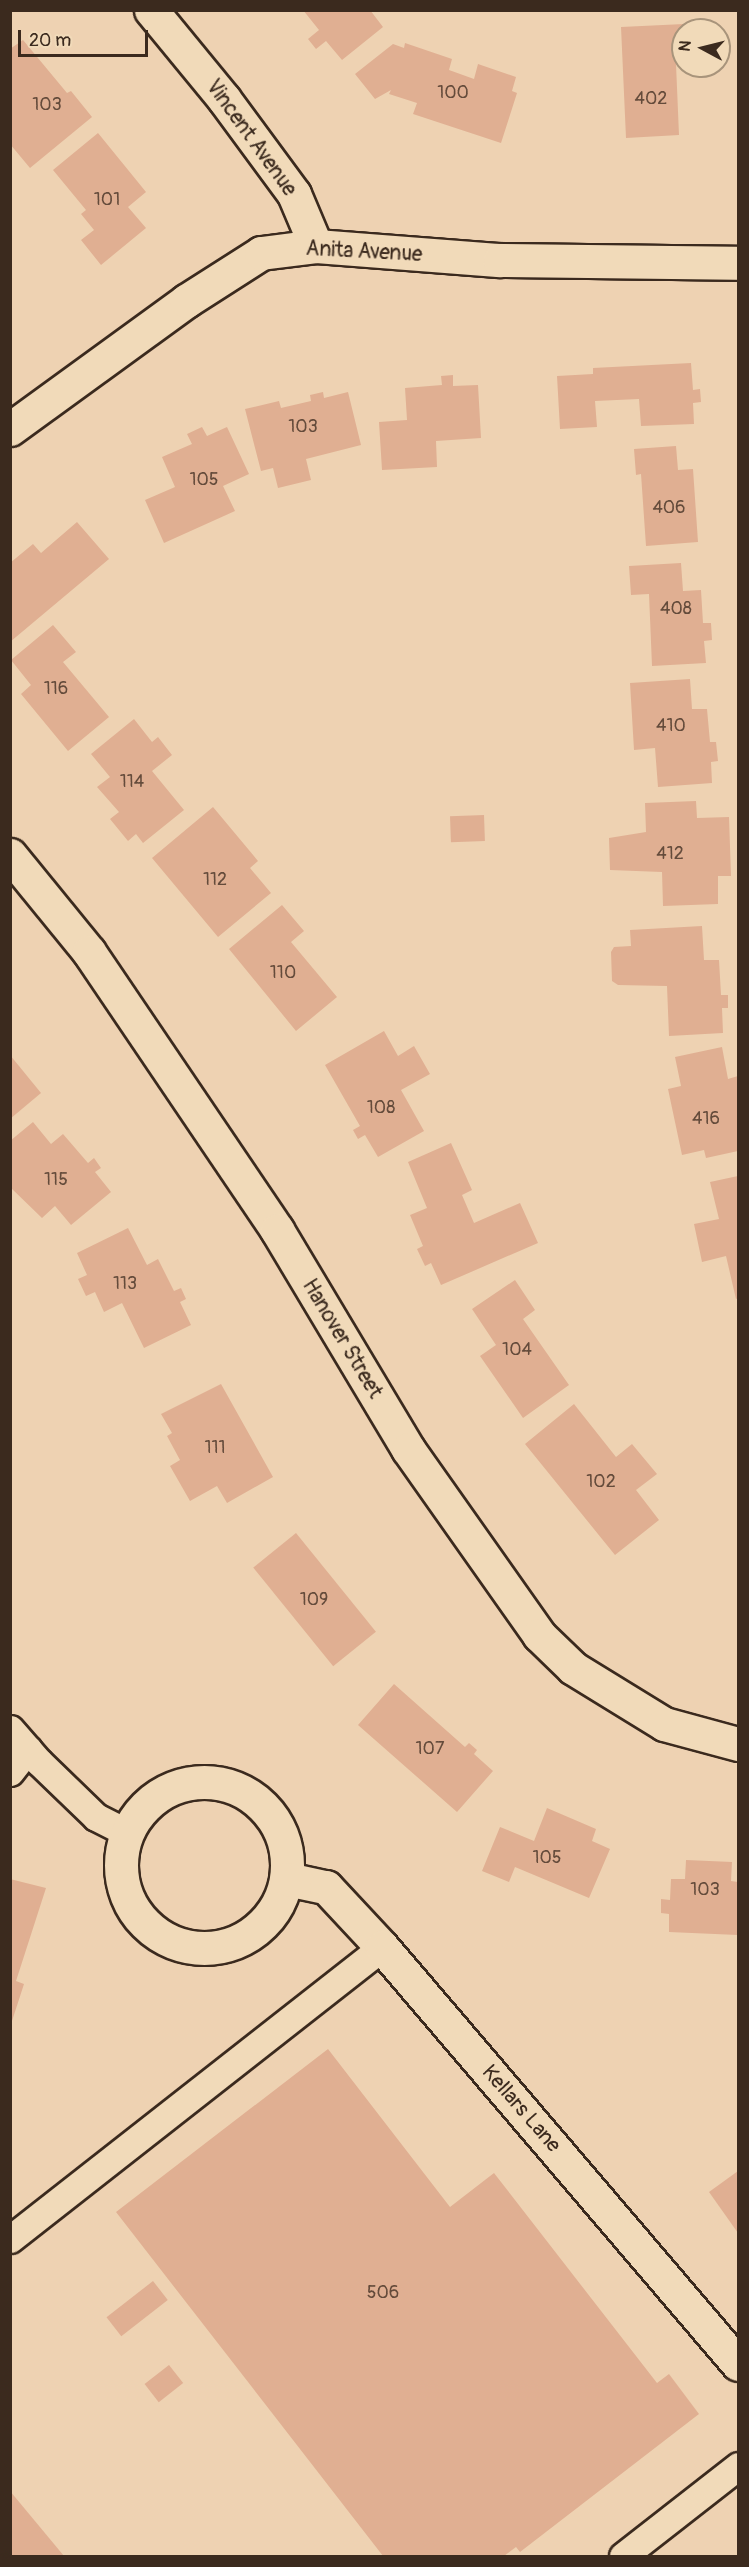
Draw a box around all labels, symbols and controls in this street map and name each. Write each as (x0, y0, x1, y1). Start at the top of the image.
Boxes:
scale bar (21, 18, 152, 56)
north arrow (671, 18, 731, 78)
text: 20 m (29, 29, 71, 52)
text: N (675, 39, 696, 53)
street label: Vincent Avenue (200, 75, 302, 201)
house number: 100 (437, 82, 469, 104)
house number: 402 (635, 88, 667, 110)
house number: 103 (32, 94, 62, 116)
house number: 101 (94, 189, 120, 211)
street label: Anita Avenue (305, 236, 423, 268)
house number: 103 (288, 416, 318, 438)
house number: 105 (189, 469, 219, 491)
house number: 406 (652, 497, 686, 519)
house number: 408 (660, 598, 692, 620)
house number: 116 (44, 678, 68, 700)
house number: 410 (656, 715, 686, 737)
house number: 114 (120, 771, 144, 793)
house number: 412 (656, 843, 684, 865)
house number: 112 (203, 869, 227, 891)
house number: 110 (270, 962, 296, 984)
house number: 108 (367, 1097, 395, 1119)
house number: 416 (692, 1108, 720, 1130)
house number: 115 (44, 1169, 68, 1191)
house number: 113 (113, 1273, 137, 1295)
street label: Hanover Street (296, 1275, 388, 1403)
house number: 104 (502, 1339, 532, 1361)
house number: 111 (204, 1437, 226, 1459)
house number: 102 (586, 1471, 616, 1493)
house number: 109 (300, 1589, 328, 1611)
house number: 107 (416, 1738, 444, 1760)
house number: 105 (532, 1847, 562, 1869)
house number: 103 (690, 1879, 720, 1901)
street label: Kellars Lane (476, 2060, 566, 2158)
house number: 506 (367, 2282, 399, 2304)

